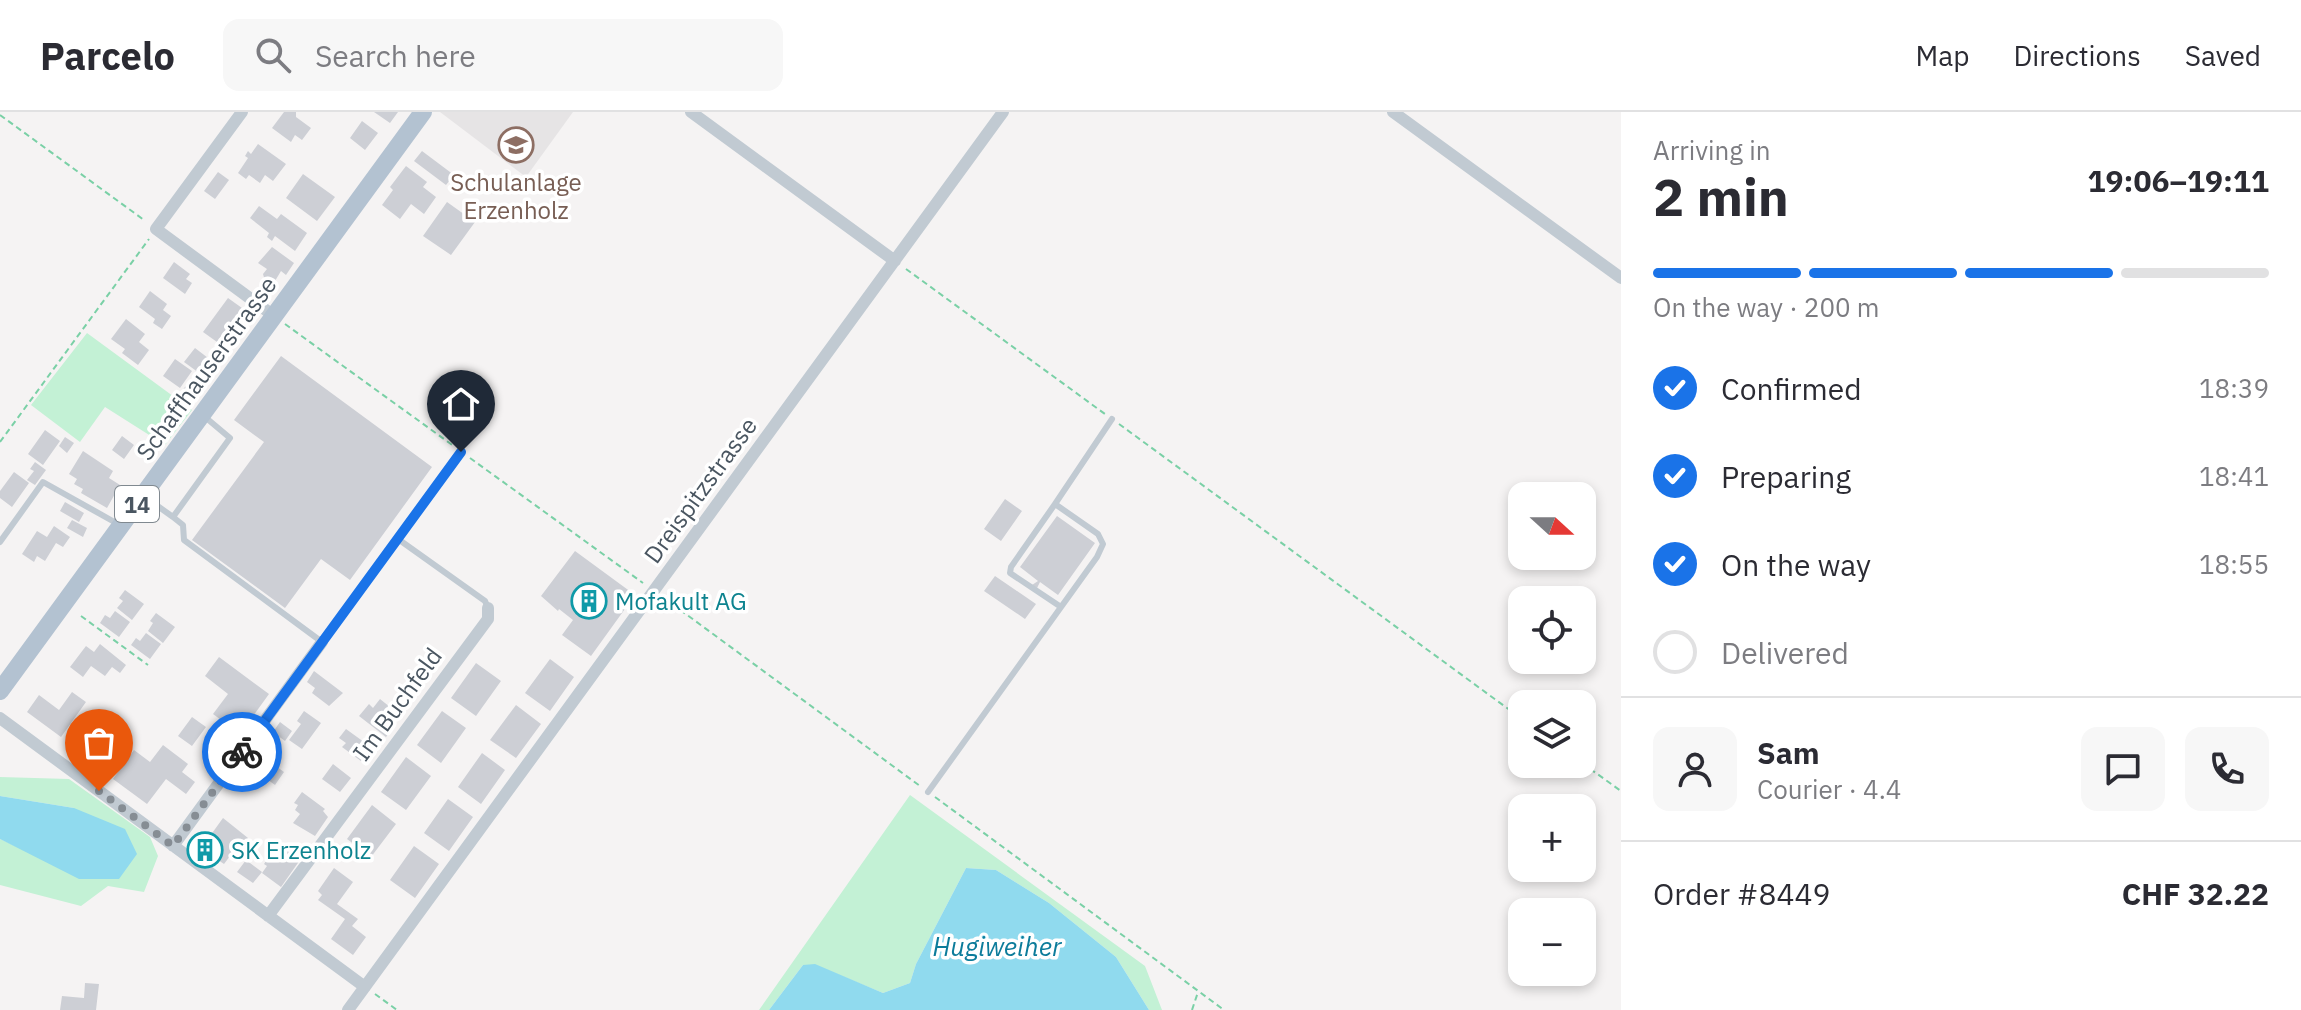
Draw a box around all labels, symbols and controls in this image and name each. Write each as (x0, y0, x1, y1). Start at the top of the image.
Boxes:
search box (223, 19, 783, 91)
text: Parcelo (40, 31, 175, 80)
icon: search (251, 33, 295, 77)
text: Search here (315, 36, 476, 75)
text: Map (1915, 37, 1969, 74)
text: Directions (2013, 37, 2141, 74)
text: Saved (2185, 37, 2261, 74)
school or university icon: Schulanlage Erzenholz (497, 126, 535, 164)
text: Arriving in (1653, 133, 1770, 167)
text: 19:06–19:11 (2088, 161, 2269, 200)
text: 2 min (1653, 163, 1789, 230)
place label: Schulanlage Erzenholz (450, 166, 582, 226)
street label: Schaffhauserstrasse (129, 270, 283, 466)
text: On the way · 200 m (1653, 290, 1879, 324)
icon: check (1653, 366, 1697, 410)
text: Confirmed (1721, 369, 1862, 408)
pin (427, 370, 495, 452)
text: 18:39 (2199, 371, 2269, 405)
icon: home (439, 382, 483, 426)
street label: Dreispitzstrasse (636, 411, 764, 569)
icon: check (1653, 454, 1697, 498)
text: Preparing (1721, 457, 1851, 496)
text: 18:41 (2199, 459, 2269, 493)
north arrow (1508, 482, 1596, 570)
map controls (1508, 482, 1596, 986)
road number: 14 (115, 486, 159, 522)
icon: check (1653, 542, 1697, 586)
text: On the way (1721, 545, 1871, 584)
text: 18:55 (2199, 547, 2269, 581)
building icon: Mofakult AG (570, 582, 608, 620)
place label: Mofakult AG (615, 585, 747, 617)
button: locate (1508, 586, 1596, 674)
text: Delivered (1721, 633, 1849, 672)
street label: Im Buchfeld (345, 641, 449, 767)
button: layers (1508, 690, 1596, 778)
pin (65, 709, 133, 791)
courier (202, 712, 282, 792)
icon: bag (77, 721, 121, 765)
button: person (1653, 727, 1737, 811)
button: chat (2081, 727, 2165, 811)
button: phone (2185, 727, 2269, 811)
icon: bike (220, 730, 264, 774)
text: Sam (1757, 733, 1820, 772)
text: Courier · 4.4 (1757, 772, 1901, 806)
button: + (1508, 794, 1596, 882)
building icon: SK Erzenholz (186, 831, 224, 869)
place label: SK Erzenholz (231, 834, 371, 866)
text: Order #8449 (1653, 874, 1830, 913)
text: CHF 32.22 (2122, 874, 2269, 913)
button: − (1508, 898, 1596, 986)
water label: Hugiweiher (933, 929, 1063, 963)

